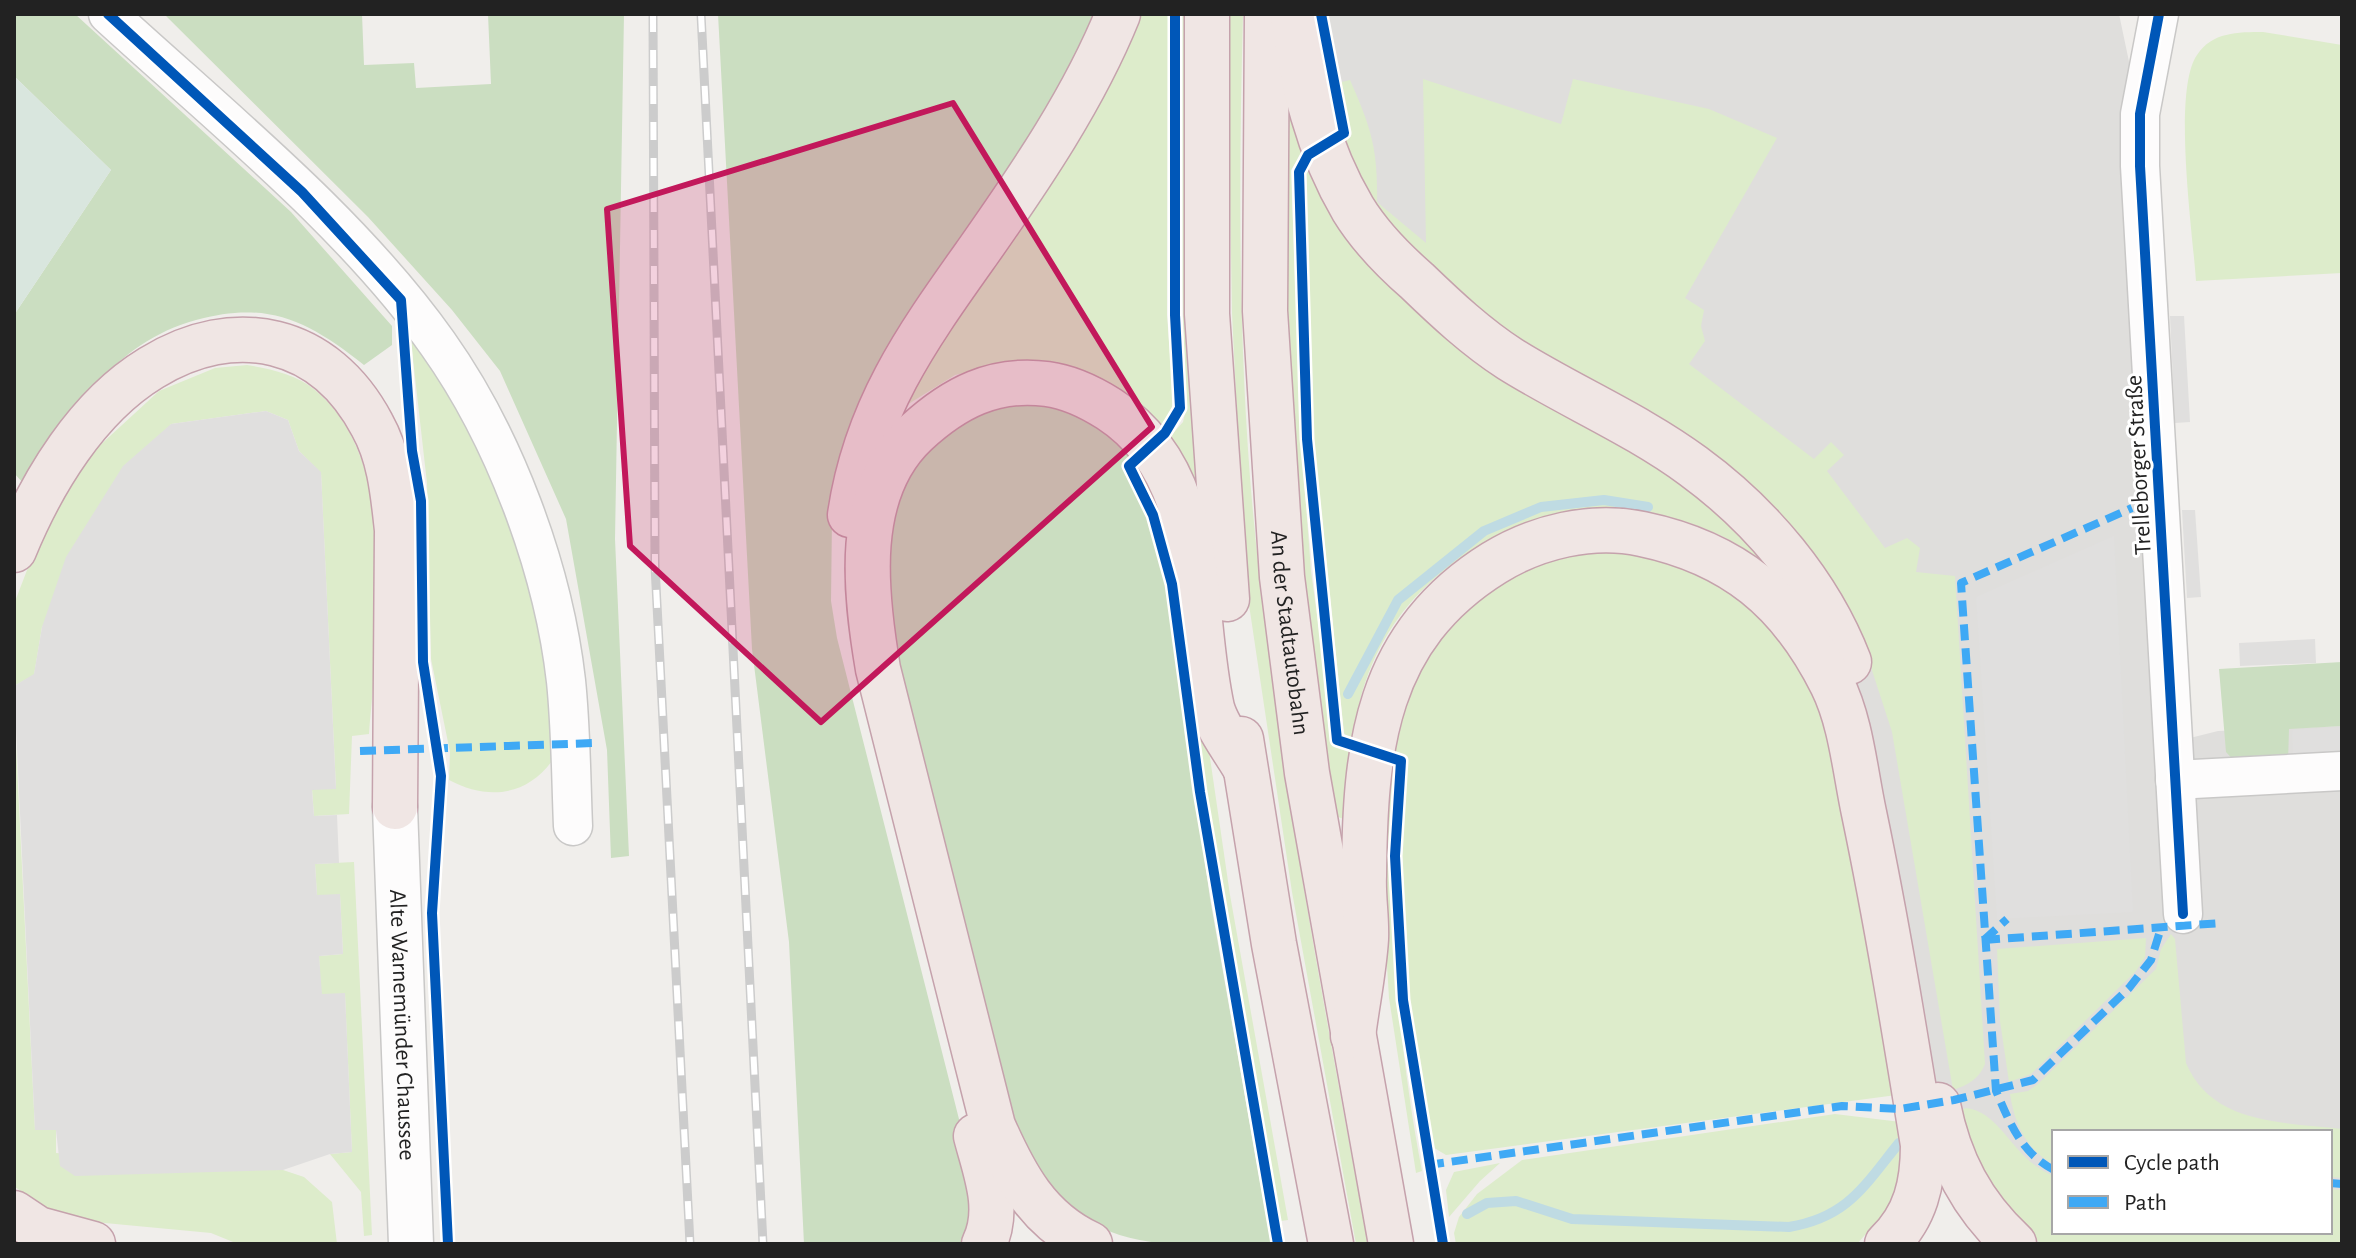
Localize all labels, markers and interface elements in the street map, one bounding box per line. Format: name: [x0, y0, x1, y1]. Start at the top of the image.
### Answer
street label: Trelleborger Straße: [2122, 374, 2156, 555]
street label: An der Stadtautobahn: [1266, 530, 1313, 737]
street label: Alte Warnemünder Chaussee: [385, 889, 419, 1161]
legend: [2052, 1130, 2332, 1234]
text: Cycle path: [2124, 1151, 2220, 1175]
text: Path: [2124, 1191, 2167, 1215]

